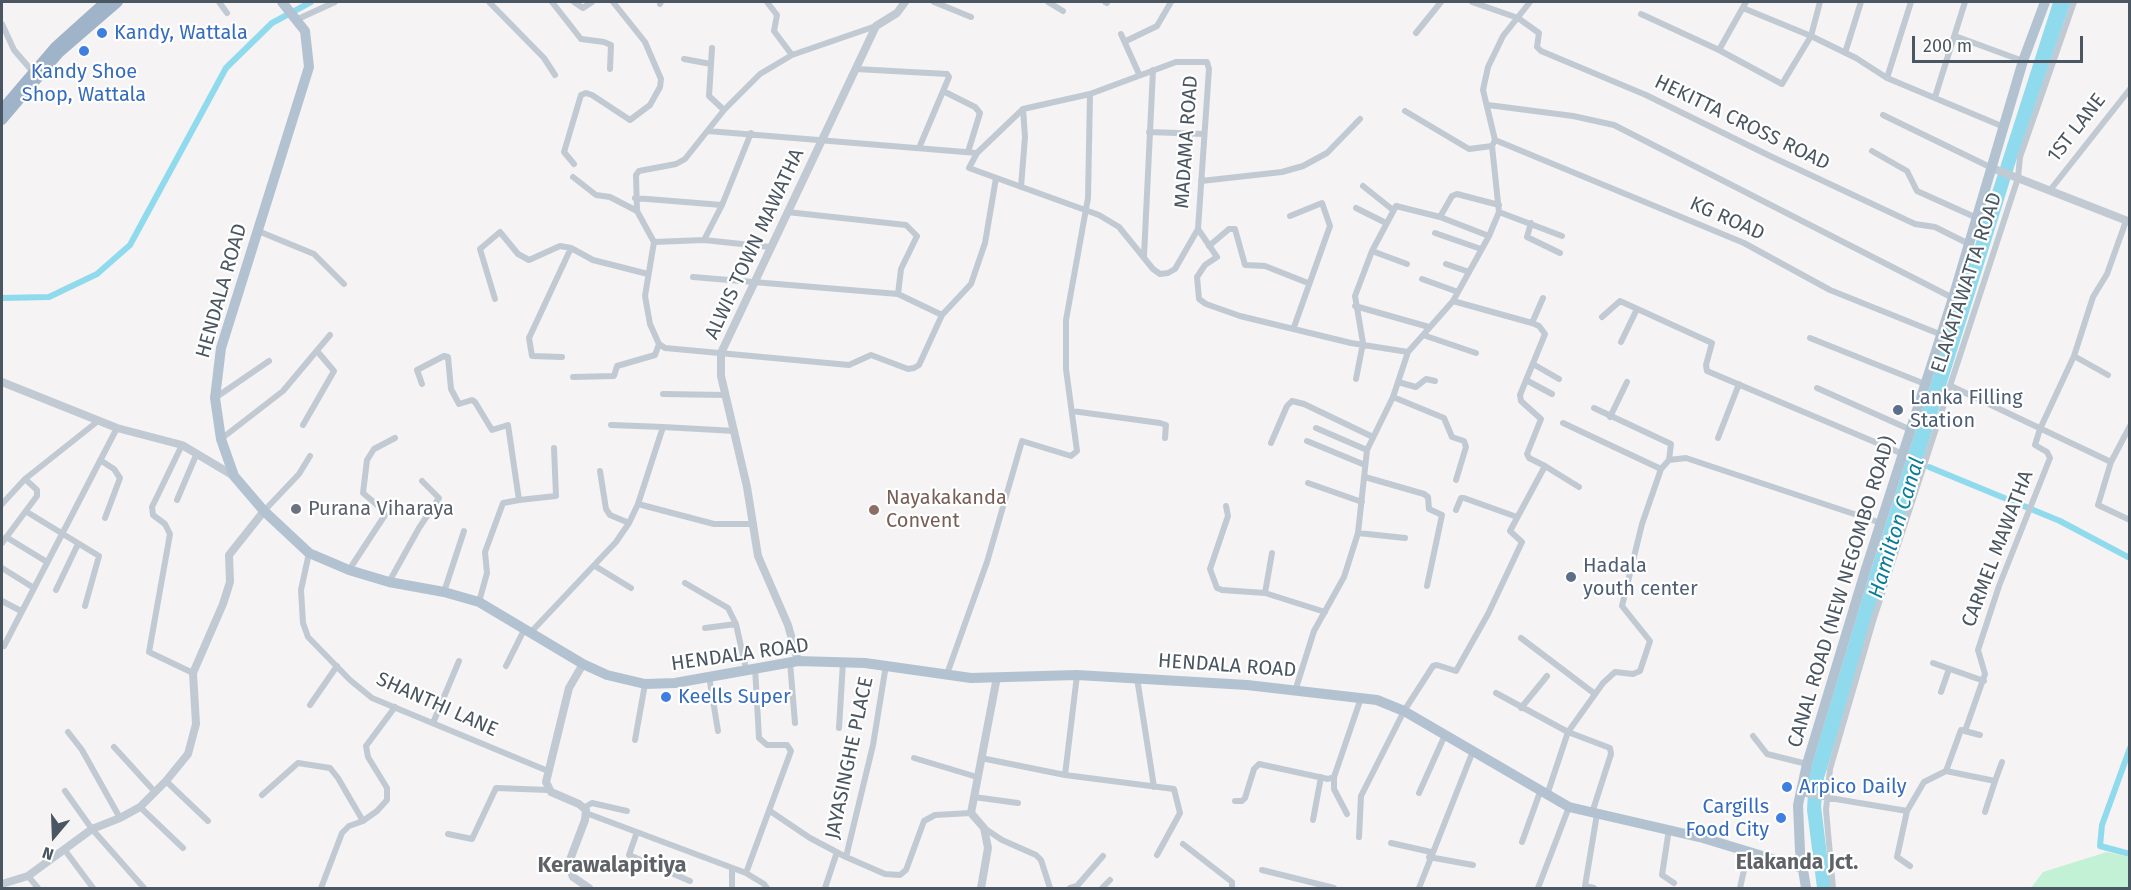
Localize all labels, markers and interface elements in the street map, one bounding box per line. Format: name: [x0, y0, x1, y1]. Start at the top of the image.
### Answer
place label: Kandy, Wattala: [114, 21, 248, 45]
scale bar: [1915, 24, 2086, 62]
marker: Kandy, Wattala: [95, 26, 109, 40]
text: 200 m: [1923, 35, 1972, 57]
marker: Kandy Shoe Shop, Wattala: [77, 44, 91, 58]
place label: Kandy Shoe Shop, Wattala: [22, 60, 146, 107]
street label: HEKITTA CROSS ROAD: [1650, 70, 1834, 176]
street label: MADAMA ROAD: [1170, 75, 1204, 209]
street label: 1ST LANE: [2043, 89, 2111, 167]
street label: ALWIS TOWN MAWATHA: [700, 145, 810, 343]
street label: ELAKATAWATTA ROAD: [1926, 190, 2008, 376]
street label: KG ROAD: [1686, 192, 1768, 246]
street label: HENDALA ROAD: [191, 221, 253, 361]
place label: Lanka Filling Station: [1910, 386, 2023, 433]
marker: Lanka Filling Station: [1891, 403, 1905, 417]
street label: CANAL ROAD (NEW NEGOMBO ROAD): [1783, 433, 1901, 751]
water label: Hamilton Canal: [1864, 455, 1930, 601]
street label: CARMEL MAWATHA: [1957, 467, 2039, 631]
place label: Nayakakanda Convent: [886, 486, 1007, 533]
place label: Purana Viharaya: [308, 497, 454, 521]
marker: Purana Viharaya: [289, 502, 303, 516]
marker: Nayakakanda Convent: [867, 503, 881, 517]
place label: Hadala youth center: [1583, 554, 1698, 601]
marker: Hadala youth center: [1564, 570, 1578, 584]
street label: HENDALA ROAD: [670, 633, 810, 677]
street label: HENDALA ROAD: [1157, 649, 1297, 683]
street label: SHANTHI LANE: [372, 667, 502, 743]
street label: JAYASINGHE PLACE: [821, 675, 879, 841]
place label: Keells Super: [678, 685, 791, 709]
marker: Keells Super: [659, 690, 673, 704]
place label: Arpico Daily: [1799, 775, 1907, 799]
marker: Arpico Daily: [1780, 780, 1794, 794]
place label: Cargills Food City: [1685, 795, 1769, 842]
north arrow: [24, 806, 84, 866]
marker: Cargills Food City: [1774, 811, 1788, 825]
text: N: [40, 843, 56, 864]
district label: Elakanda Jct.: [1736, 850, 1858, 876]
district label: Kerawalapitiya: [537, 853, 687, 879]

